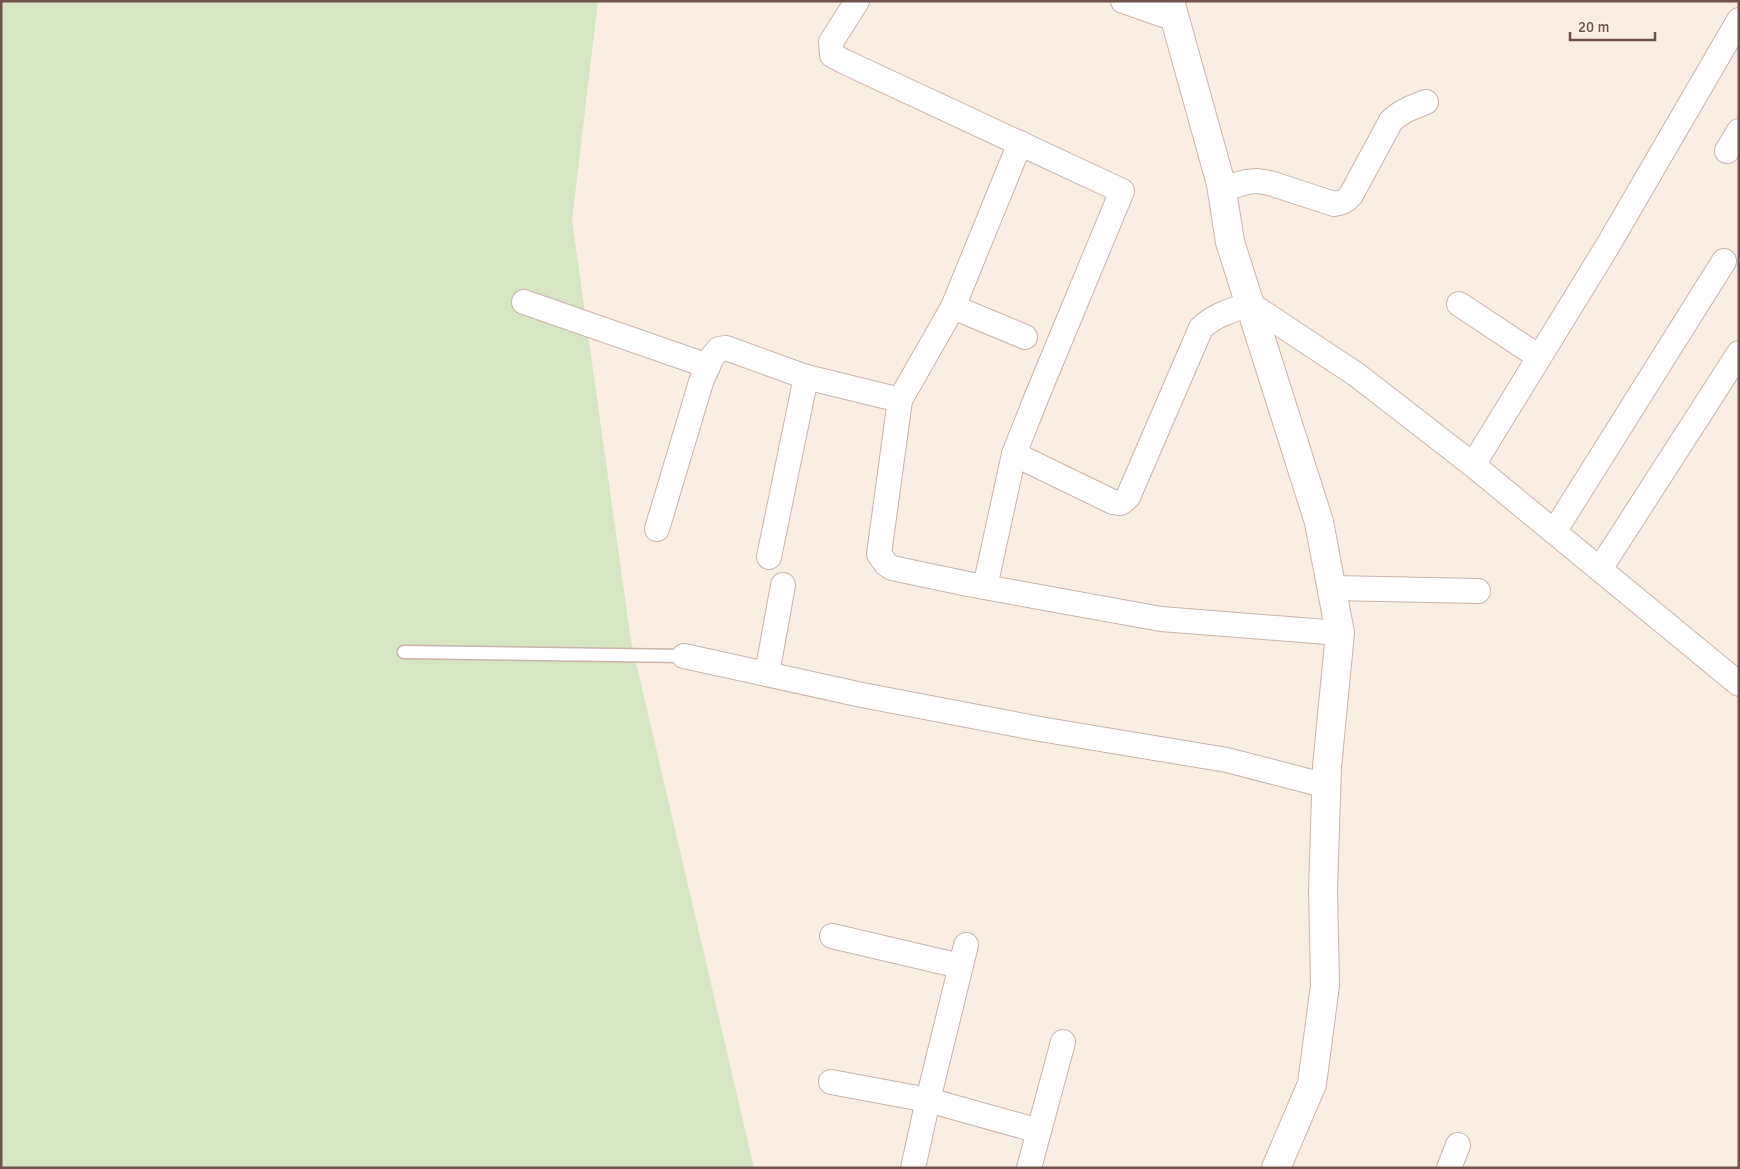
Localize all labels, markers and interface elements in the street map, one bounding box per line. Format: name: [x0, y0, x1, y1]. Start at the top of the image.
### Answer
scale bar: [1570, 10, 1655, 42]
text: 20 m: [1578, 18, 1609, 36]

